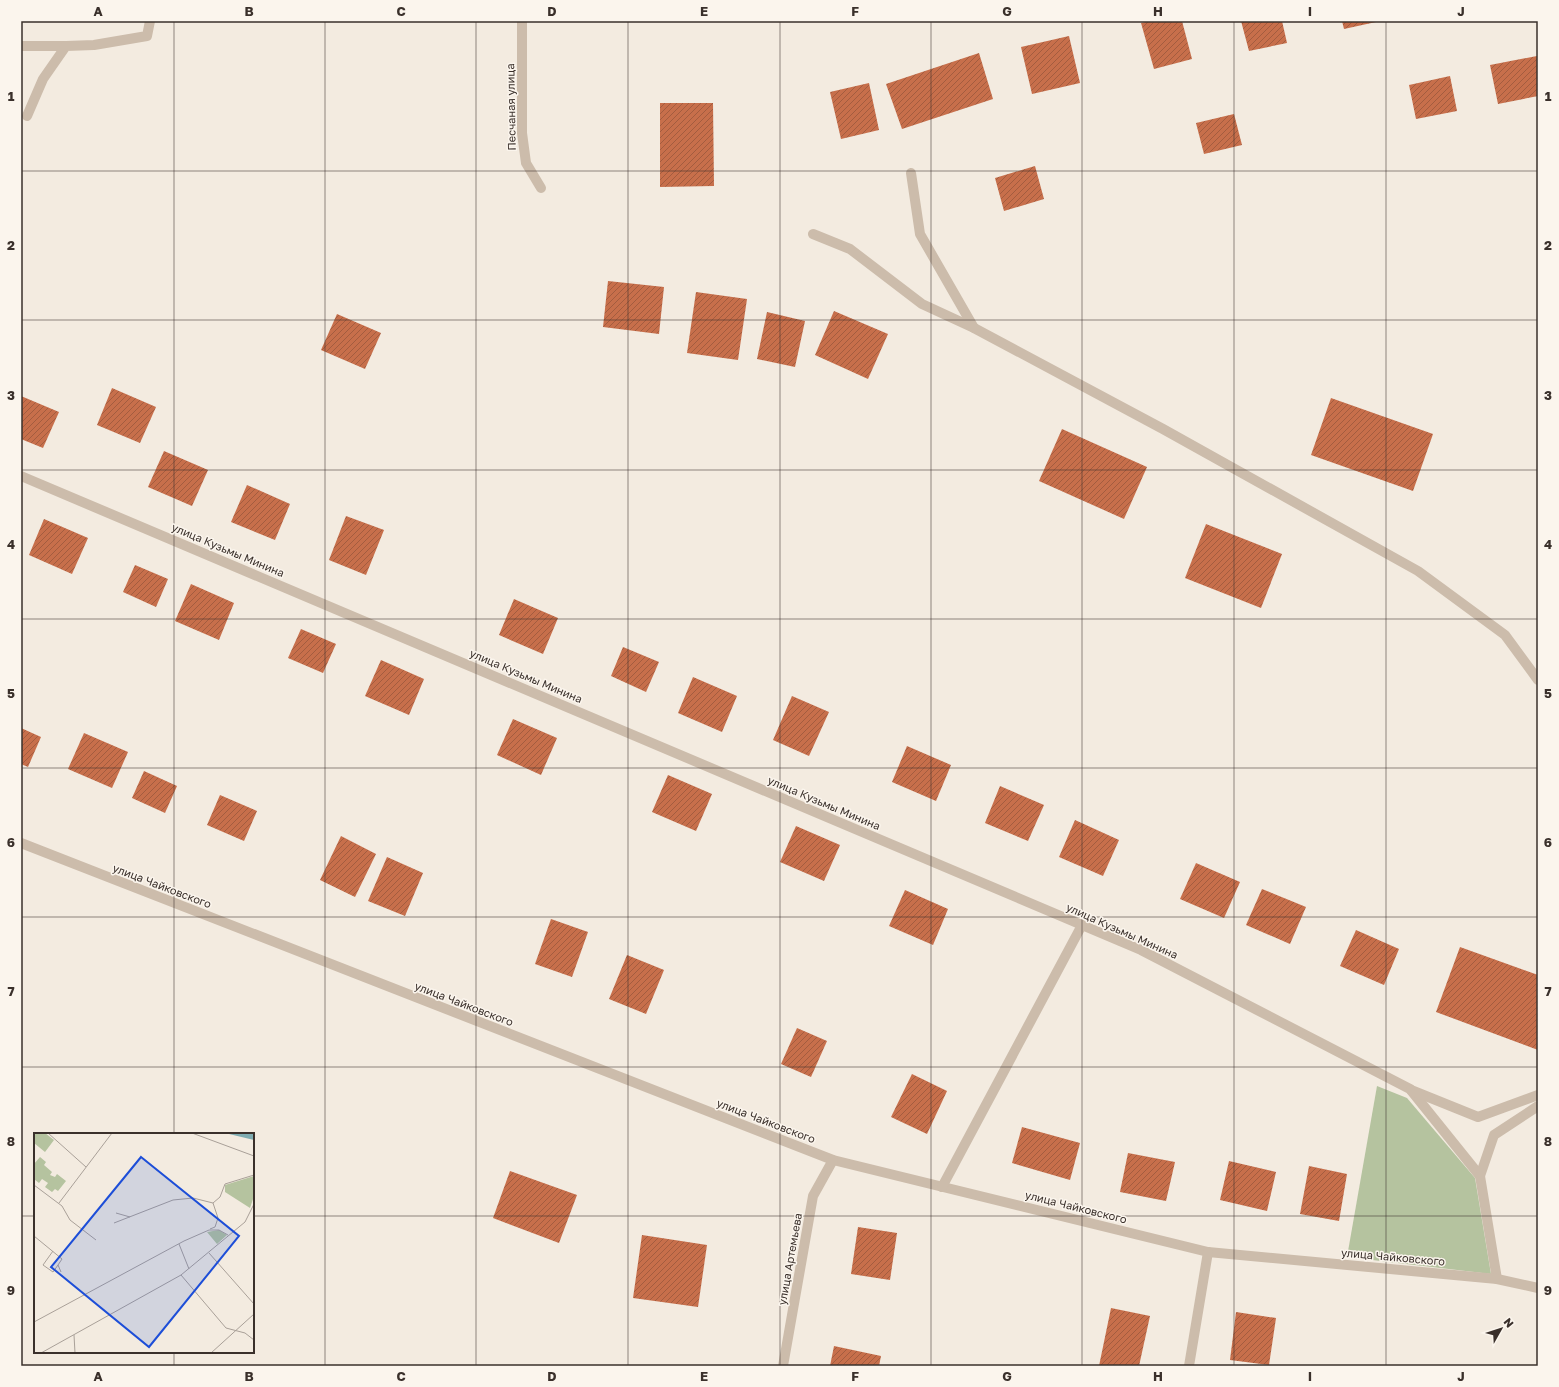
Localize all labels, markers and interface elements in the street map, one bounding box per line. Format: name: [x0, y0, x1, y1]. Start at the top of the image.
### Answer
text: A: [93, 3, 103, 19]
text: B: [244, 3, 254, 19]
text: C: [396, 3, 406, 19]
text: D: [547, 3, 557, 19]
text: E: [700, 3, 708, 19]
text: F: [851, 3, 859, 19]
text: G: [1002, 3, 1012, 19]
text: H: [1153, 3, 1163, 19]
text: I: [1308, 3, 1312, 19]
text: J: [1457, 3, 1465, 19]
street label: Песчаная улица: [503, 63, 518, 151]
text: 1: [8, 88, 15, 104]
text: 1: [1545, 88, 1552, 104]
text: 2: [7, 237, 15, 253]
text: 2: [1544, 237, 1552, 253]
text: 3: [7, 387, 15, 403]
text: 3: [1544, 387, 1552, 403]
street label: улица Кузьмы Минина: [170, 520, 286, 579]
text: 4: [7, 536, 15, 552]
text: 4: [1544, 536, 1552, 552]
street label: улица Кузьмы Минина: [468, 646, 584, 705]
text: 5: [7, 685, 15, 701]
text: 5: [1544, 685, 1552, 701]
street label: улица Кузьмы Минина: [766, 773, 882, 832]
text: 6: [7, 834, 15, 850]
text: 6: [1544, 834, 1552, 850]
street label: улица Чайковского: [111, 861, 214, 910]
street label: улица Кузьмы Минина: [1064, 900, 1180, 961]
street label: улица Чайковского: [413, 979, 516, 1028]
text: 7: [7, 983, 15, 999]
text: 7: [1544, 983, 1552, 999]
street label: улица Чайковского: [715, 1096, 818, 1145]
text: 8: [7, 1133, 15, 1149]
inset map: [34, 1133, 254, 1353]
text: 8: [1544, 1133, 1552, 1149]
street label: улица Чайковского: [1024, 1188, 1129, 1226]
street label: улица Артемьева: [775, 1212, 804, 1306]
street label: улица Чайковского: [1340, 1245, 1446, 1268]
text: 9: [7, 1282, 15, 1298]
text: 9: [1544, 1282, 1552, 1298]
north arrow: [1481, 1309, 1521, 1349]
text: N: [1501, 1315, 1517, 1330]
text: A: [93, 1368, 103, 1384]
text: B: [244, 1368, 254, 1384]
text: C: [396, 1368, 406, 1384]
text: D: [547, 1368, 557, 1384]
text: E: [700, 1368, 708, 1384]
text: F: [851, 1368, 859, 1384]
text: G: [1002, 1368, 1012, 1384]
text: H: [1153, 1368, 1163, 1384]
text: I: [1308, 1368, 1312, 1384]
text: J: [1457, 1368, 1465, 1384]

